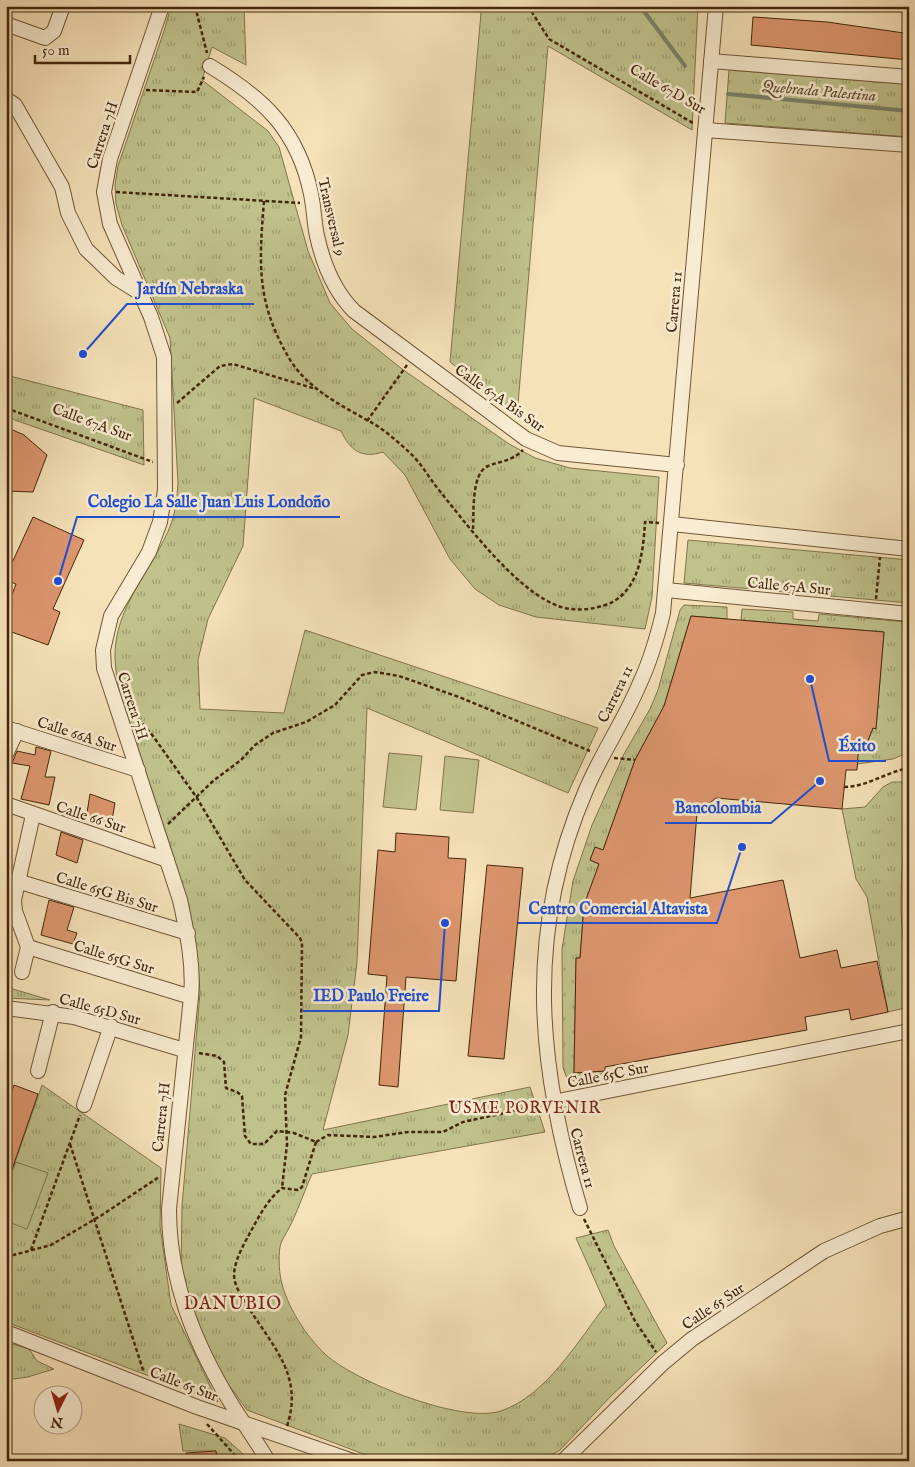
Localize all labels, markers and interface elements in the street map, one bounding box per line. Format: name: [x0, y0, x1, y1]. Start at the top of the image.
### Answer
scale bar: [35, 32, 130, 64]
text: 50 m: [42, 41, 70, 60]
street label: Calle 67D Sur: [626, 60, 710, 119]
water label: Quebrada Palestina: [761, 77, 877, 107]
street label: Carrera 7H: [83, 99, 122, 172]
street label: Transversal 9: [313, 176, 350, 258]
street label: Carrera 11: [662, 271, 687, 334]
callout: Jardín Nebraska: [127, 273, 254, 304]
text: Jardín Nebraska: [135, 280, 245, 300]
street label: Calle 67A Bis Sur: [451, 360, 549, 437]
street label: Calle 67A Sur: [49, 399, 135, 446]
callout: Colegio La Salle Juan Luis Londoño: [77, 486, 340, 517]
text: Colegio La Salle Juan Luis Londoño: [88, 493, 331, 513]
street label: Calle 67A Sur: [747, 573, 832, 600]
street label: Carrera 11: [593, 662, 637, 726]
street label: Carrera 7H: [113, 670, 152, 743]
street label: Calle 66A Sur: [35, 713, 119, 756]
callout: Éxito: [829, 730, 886, 761]
text: Éxito: [838, 735, 876, 757]
callout: Bancolombia: [665, 792, 771, 823]
street label: Calle 66 Sur: [53, 797, 129, 838]
text: Bancolombia: [675, 799, 762, 819]
street label: Calle 65G Bis Sur: [53, 868, 161, 917]
callout: Centro Comercial Altavista: [518, 892, 717, 923]
text: Centro Comercial Altavista: [528, 900, 709, 920]
street label: Calle 65G Sur: [71, 936, 157, 979]
callout: IED Paulo Freire: [303, 980, 439, 1011]
text: IED Paulo Freire: [313, 987, 430, 1007]
street label: Calle 65D Sur: [57, 989, 143, 1030]
street label: Calle 65C Sur: [566, 1058, 651, 1093]
street label: Carrera 7H: [148, 1081, 175, 1153]
district label: USME PORVENIR: [449, 1099, 601, 1119]
street label: Carrera 11: [565, 1126, 600, 1190]
street label: Calle 65 Sur: [678, 1278, 749, 1334]
district label: DANUBIO: [184, 1293, 282, 1316]
street label: Calle 65 Sur: [147, 1363, 221, 1406]
north arrow: [32, 1384, 82, 1434]
text: N: [50, 1412, 65, 1432]

